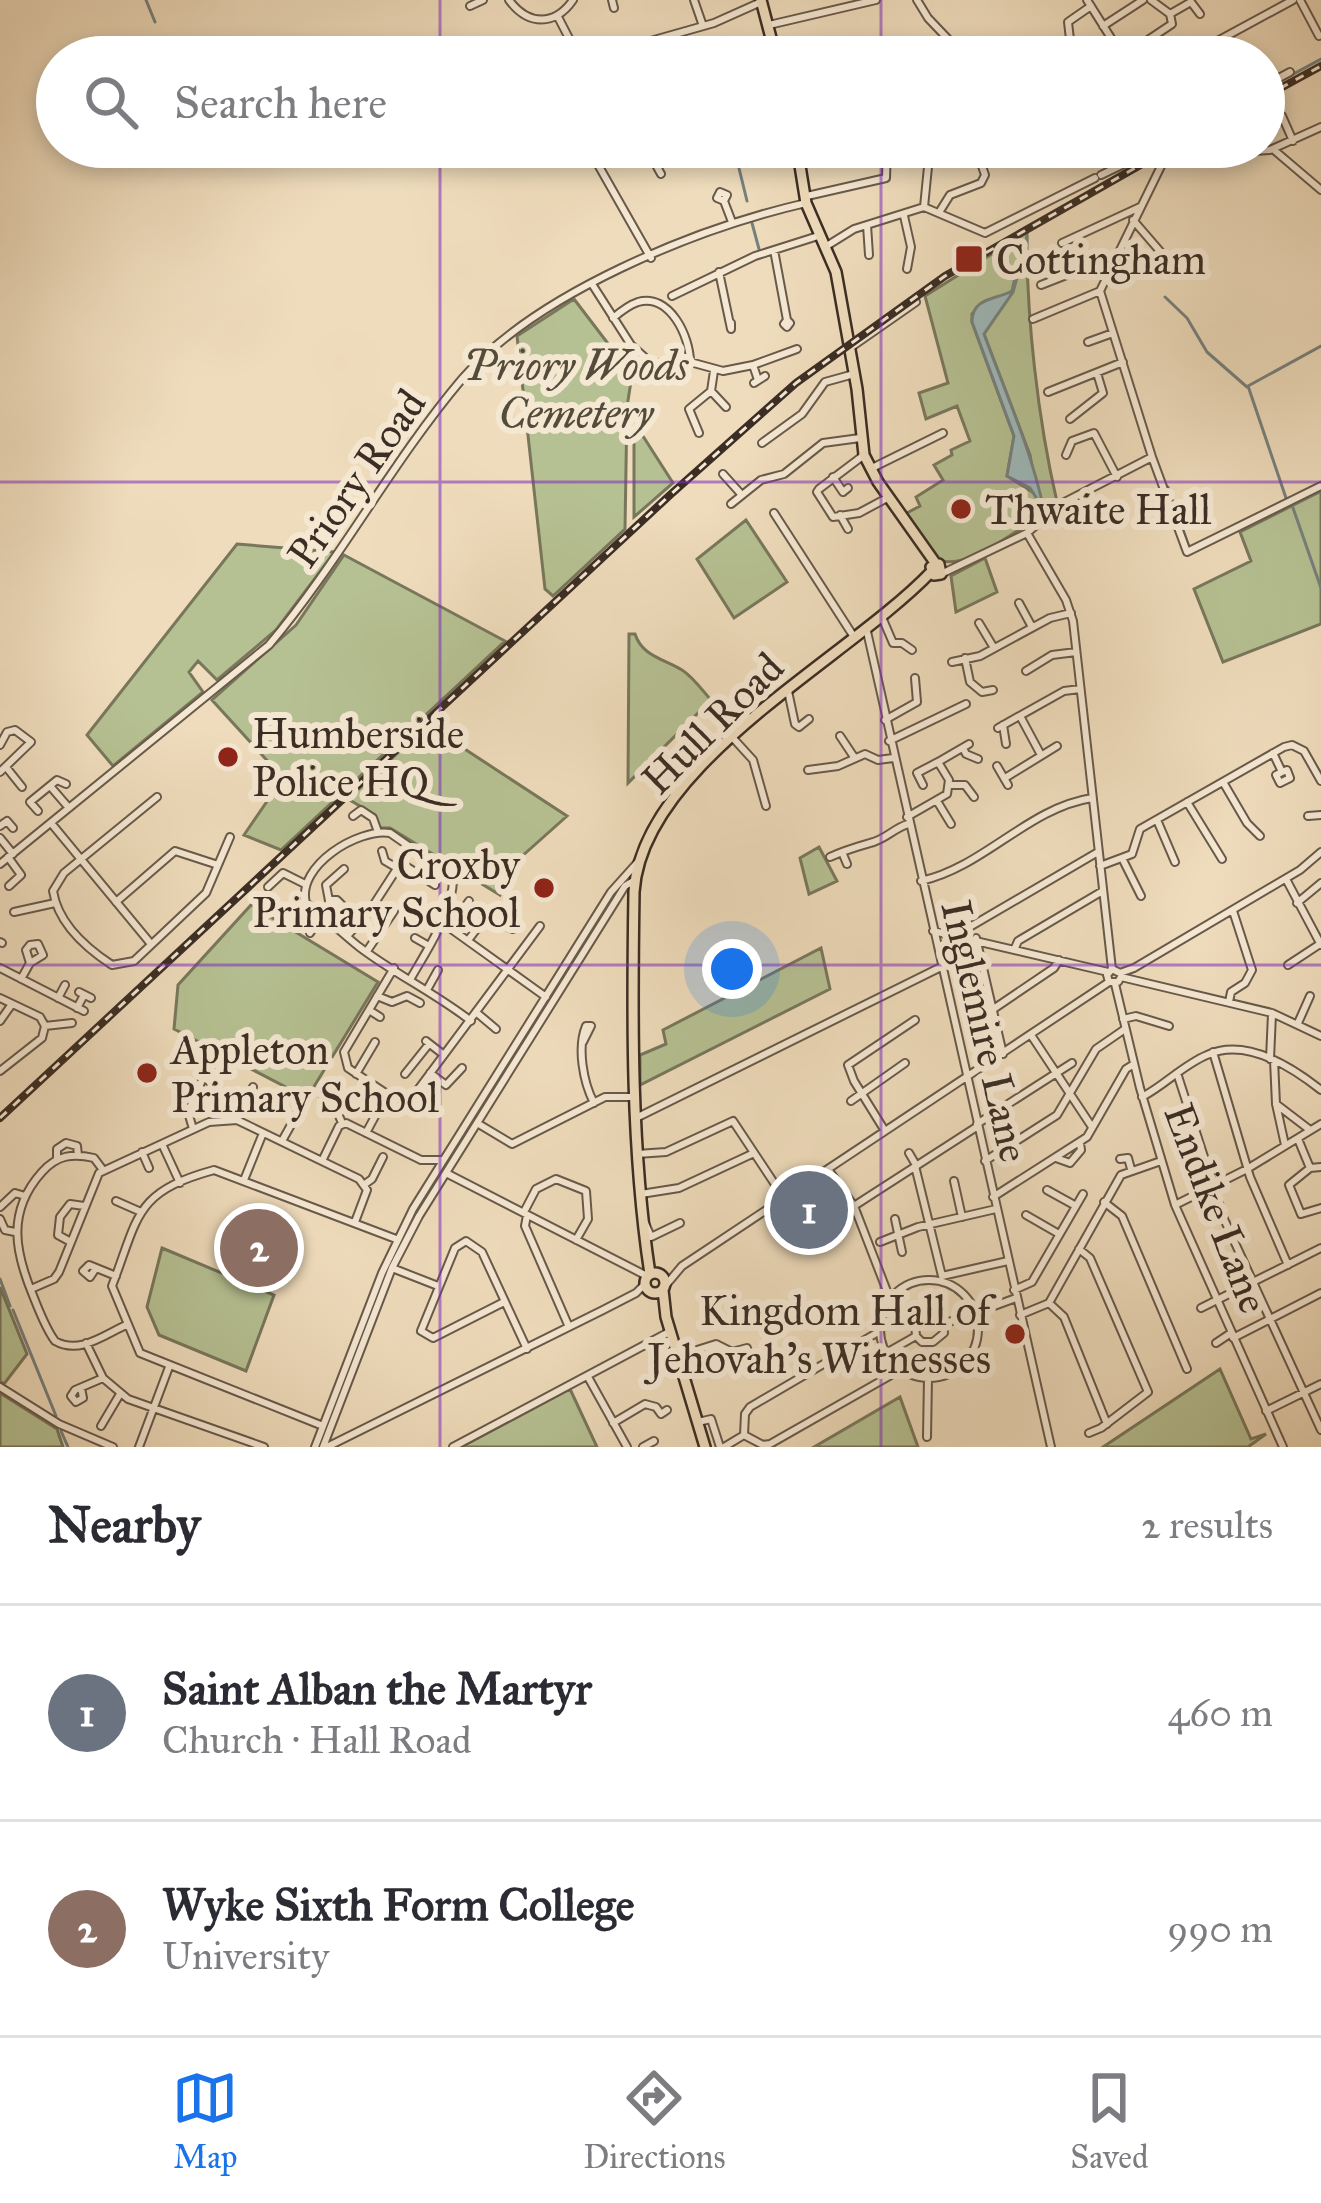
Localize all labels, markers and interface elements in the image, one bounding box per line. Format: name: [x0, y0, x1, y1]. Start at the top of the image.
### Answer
search box: [36, 36, 1285, 168]
icon: search: [78, 69, 144, 135]
text: Search here: [174, 75, 387, 130]
place label: Cottingham: [996, 234, 1206, 286]
marker: Cottingham: [953, 243, 985, 275]
park label: Priory Woods Cemetery: [464, 340, 689, 440]
street label: Priory Road: [276, 379, 437, 578]
place label: Thwaite Hall: [985, 484, 1212, 536]
marker: Thwaite Hall: [948, 496, 974, 522]
street label: Hull Road: [631, 642, 795, 806]
place label: Humberside Police HQ: [252, 708, 464, 808]
marker: Humberside Police HQ: [215, 744, 241, 770]
place label: Croxby Primary School: [252, 839, 521, 939]
marker: Croxby Primary School: [531, 875, 557, 901]
street label: Inglemire Lane: [930, 895, 1040, 1167]
your location: [702, 939, 762, 999]
place label: Appleton Primary School: [169, 1024, 439, 1124]
marker: Appleton Primary School: [134, 1060, 160, 1086]
street label: Endike Lane: [1152, 1096, 1280, 1320]
pin: 1: [770, 1165, 848, 1255]
pin: 2: [220, 1203, 298, 1293]
place label: Kingdom Hall of Jehovah's Witnesses: [644, 1285, 997, 1385]
marker: Kingdom Hall of Jehovah's Witnesses: [1002, 1321, 1028, 1347]
text: Nearby: [48, 1494, 200, 1556]
text: 2 results: [1141, 1501, 1273, 1549]
text: Saint Alban the Martyr: [162, 1661, 592, 1716]
text: 1: [79, 1689, 95, 1737]
text: 460 m: [1167, 1689, 1273, 1737]
text: Church · Hall Road: [162, 1716, 472, 1764]
text: Wyke Sixth Form College: [162, 1877, 635, 1932]
text: 2: [77, 1905, 97, 1953]
text: 990 m: [1167, 1905, 1273, 1953]
text: University: [162, 1932, 329, 1980]
tab: Map: [172, 2065, 238, 2177]
tab: Directions: [583, 2065, 725, 2177]
tab: Saved: [1070, 2065, 1149, 2177]

